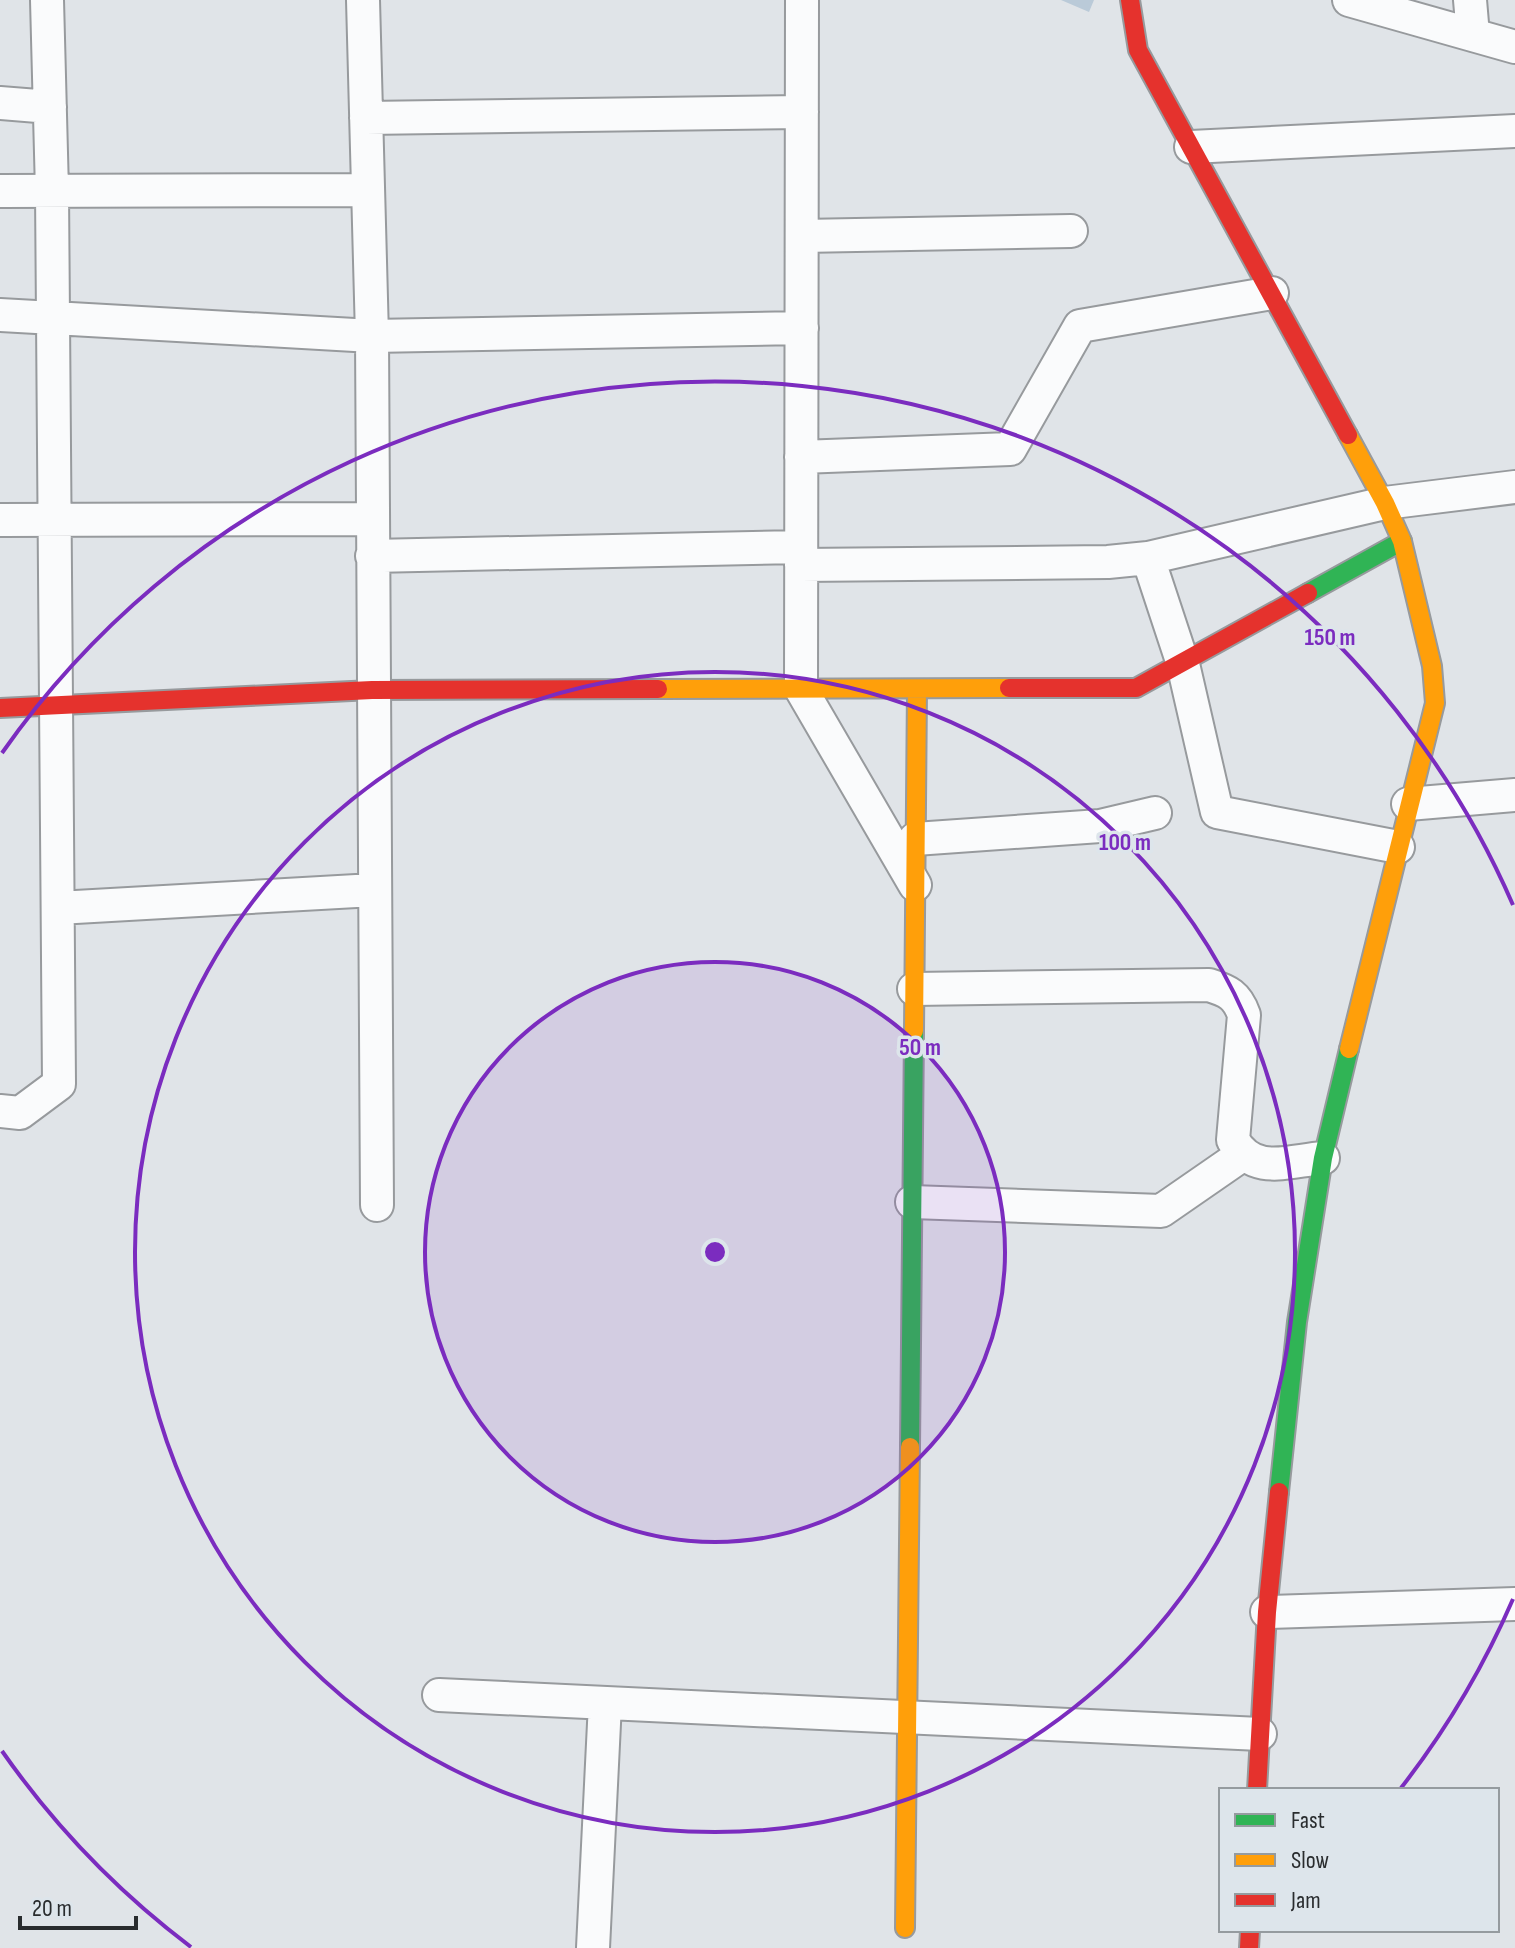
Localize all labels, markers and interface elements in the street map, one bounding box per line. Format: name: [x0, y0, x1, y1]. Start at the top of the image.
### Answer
text: 150 m: [1304, 623, 1356, 652]
text: 100 m: [1099, 828, 1151, 857]
text: 50 m: [899, 1033, 941, 1062]
centre of rings: [701, 1238, 729, 1266]
legend: [1219, 1788, 1499, 1932]
text: Fast: [1291, 1806, 1325, 1835]
text: Slow: [1291, 1846, 1329, 1875]
scale bar: [20, 1880, 136, 1930]
text: Jam: [1290, 1886, 1321, 1915]
text: 20 m: [32, 1894, 72, 1923]

